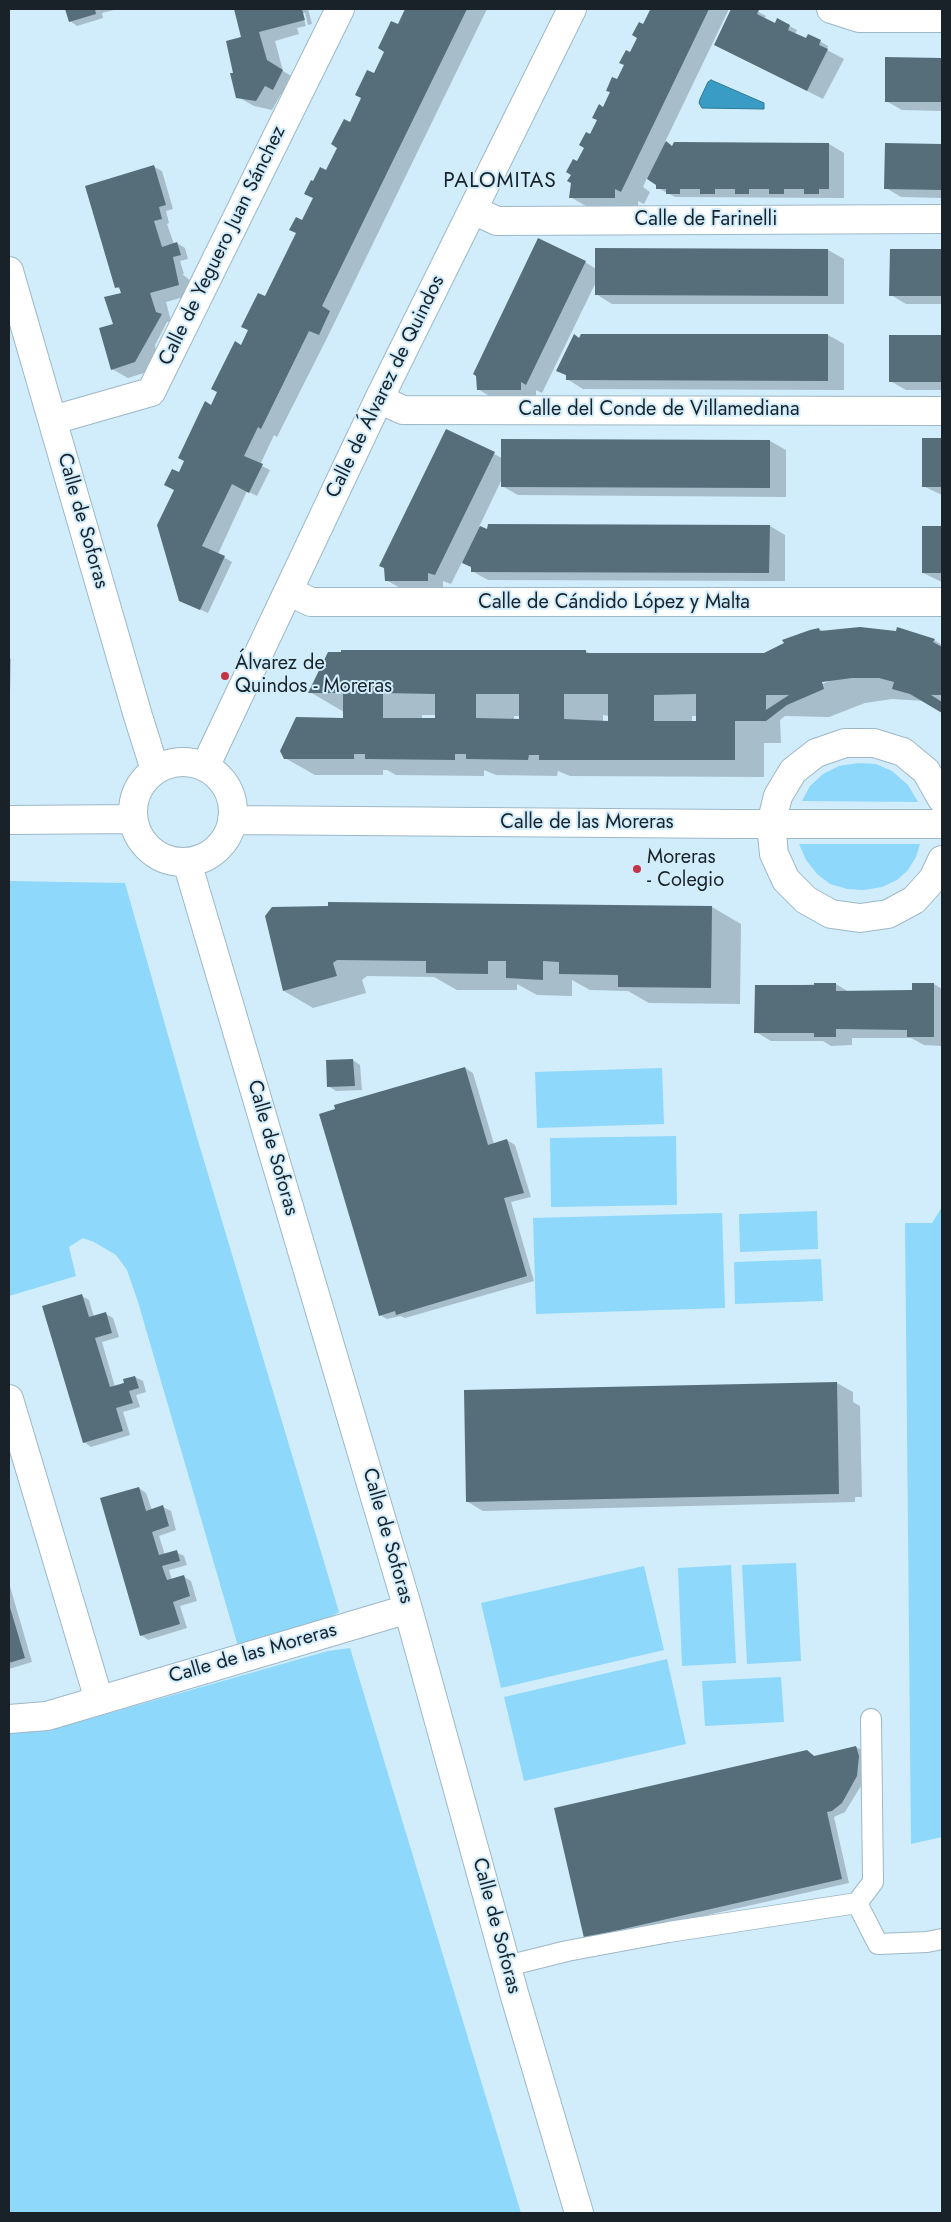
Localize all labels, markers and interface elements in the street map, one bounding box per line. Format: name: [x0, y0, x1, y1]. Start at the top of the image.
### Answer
street label: Calle de Yeguero Juan Sánchez: [154, 122, 292, 370]
district label: PALOMITAS: [442, 169, 558, 195]
street label: Calle de Farinelli: [635, 208, 777, 232]
street label: Calle de Álvarez de Quindos: [322, 272, 450, 502]
street label: Calle del Conde de Villamediana: [518, 398, 800, 422]
street label: Calle de Soforas: [51, 451, 113, 591]
street label: Calle de Cándido López y Malta: [478, 591, 750, 615]
place label: Álvarez de Quindos - Moreras: [235, 652, 392, 699]
marker: Álvarez de Quindos - Moreras: [219, 670, 231, 682]
street label: Calle de las Moreras: [500, 811, 674, 835]
place label: Moreras - Colegio: [647, 846, 724, 893]
marker: Moreras - Colegio: [631, 863, 643, 875]
street label: Calle de Soforas: [241, 1078, 303, 1218]
street label: Calle de Soforas: [356, 1466, 418, 1606]
street label: Calle de las Moreras: [166, 1619, 340, 1689]
street label: Calle de Soforas: [466, 1855, 526, 1997]

